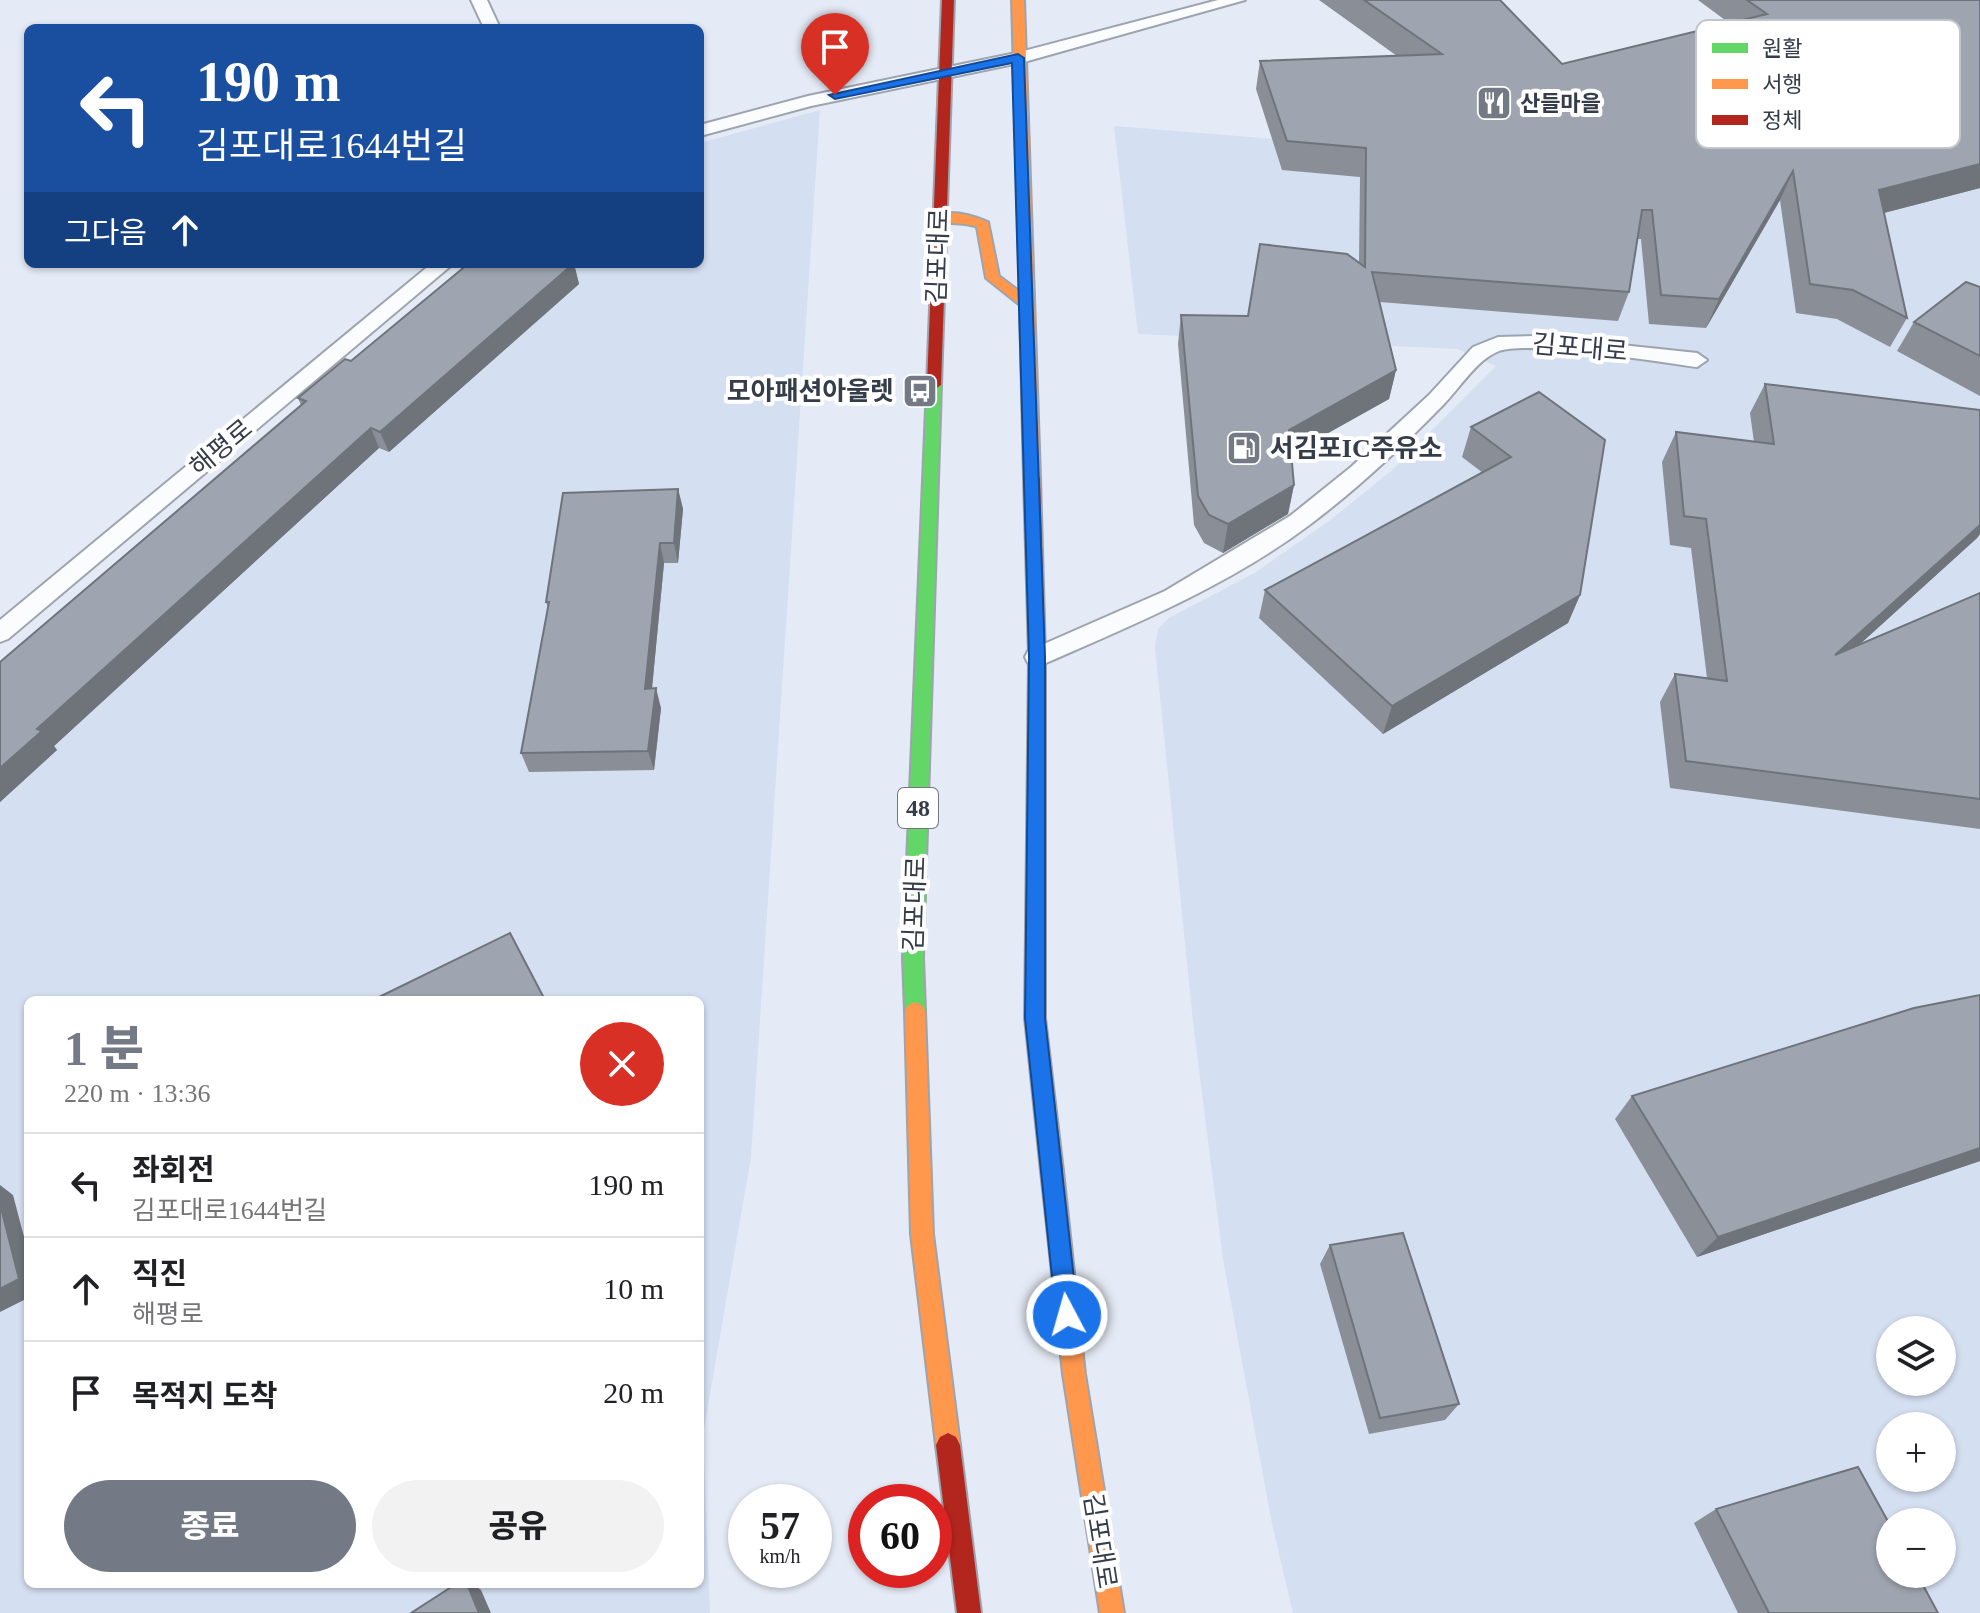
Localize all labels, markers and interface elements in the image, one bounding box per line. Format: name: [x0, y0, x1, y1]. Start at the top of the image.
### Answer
pin: [801, 13, 869, 95]
legend: [1696, 20, 1960, 148]
icon: arrive: [813, 25, 857, 69]
text: 원활: [1762, 36, 1802, 61]
text: 190 m: [196, 51, 341, 113]
icon: left: [64, 56, 168, 160]
text: 서행: [1762, 72, 1802, 97]
restaurant icon: 산들마을: [1475, 84, 1513, 122]
place label: 산들마을: [1520, 91, 1601, 116]
text: 정체: [1762, 108, 1802, 133]
text: 김포대로1644번길: [196, 126, 467, 166]
icon: ahead: [163, 208, 207, 252]
street label: 김포대로: [922, 208, 954, 304]
text: 그다음: [64, 216, 147, 249]
street label: 김포대로: [1531, 329, 1629, 367]
bus stop icon: 모아패션아울렛: [901, 372, 939, 410]
place label: 모아패션아울렛: [727, 377, 894, 406]
street label: 해평로: [184, 414, 258, 482]
fuel station icon: 서김포IC주유소: [1225, 429, 1263, 467]
place label: 서김포IC주유소: [1270, 434, 1442, 463]
road number: 48: [898, 788, 938, 828]
street label: 김포대로: [899, 856, 931, 952]
text: 1 분: [64, 1022, 144, 1075]
button: close: [580, 1022, 664, 1106]
text: 220 m · 13:36: [64, 1079, 211, 1108]
text: 좌회전: [132, 1153, 215, 1186]
icon: left: [64, 1163, 108, 1207]
text: 190 m: [588, 1168, 664, 1201]
text: 김포대로1644번길: [132, 1196, 328, 1225]
text: 직진: [132, 1257, 187, 1290]
icon: ahead: [64, 1267, 108, 1311]
text: 10 m: [603, 1272, 664, 1305]
position arrow: [1025, 1273, 1109, 1357]
text: 해평로: [132, 1300, 204, 1329]
map controls: [1876, 1316, 1956, 1588]
button: layers: [1876, 1316, 1956, 1396]
icon: arrive: [64, 1371, 108, 1415]
text: 20 m: [603, 1376, 664, 1409]
text: 목적지 도착: [132, 1379, 278, 1412]
button: +: [1876, 1412, 1956, 1492]
button: 종료: [64, 1480, 356, 1572]
button: 공유: [372, 1480, 664, 1572]
speed limit sign: 60: [848, 1484, 952, 1588]
street label: 김포대로: [1078, 1491, 1122, 1591]
text: 57: [760, 1503, 800, 1548]
button: −: [1876, 1508, 1956, 1588]
text: km/h: [759, 1545, 801, 1567]

